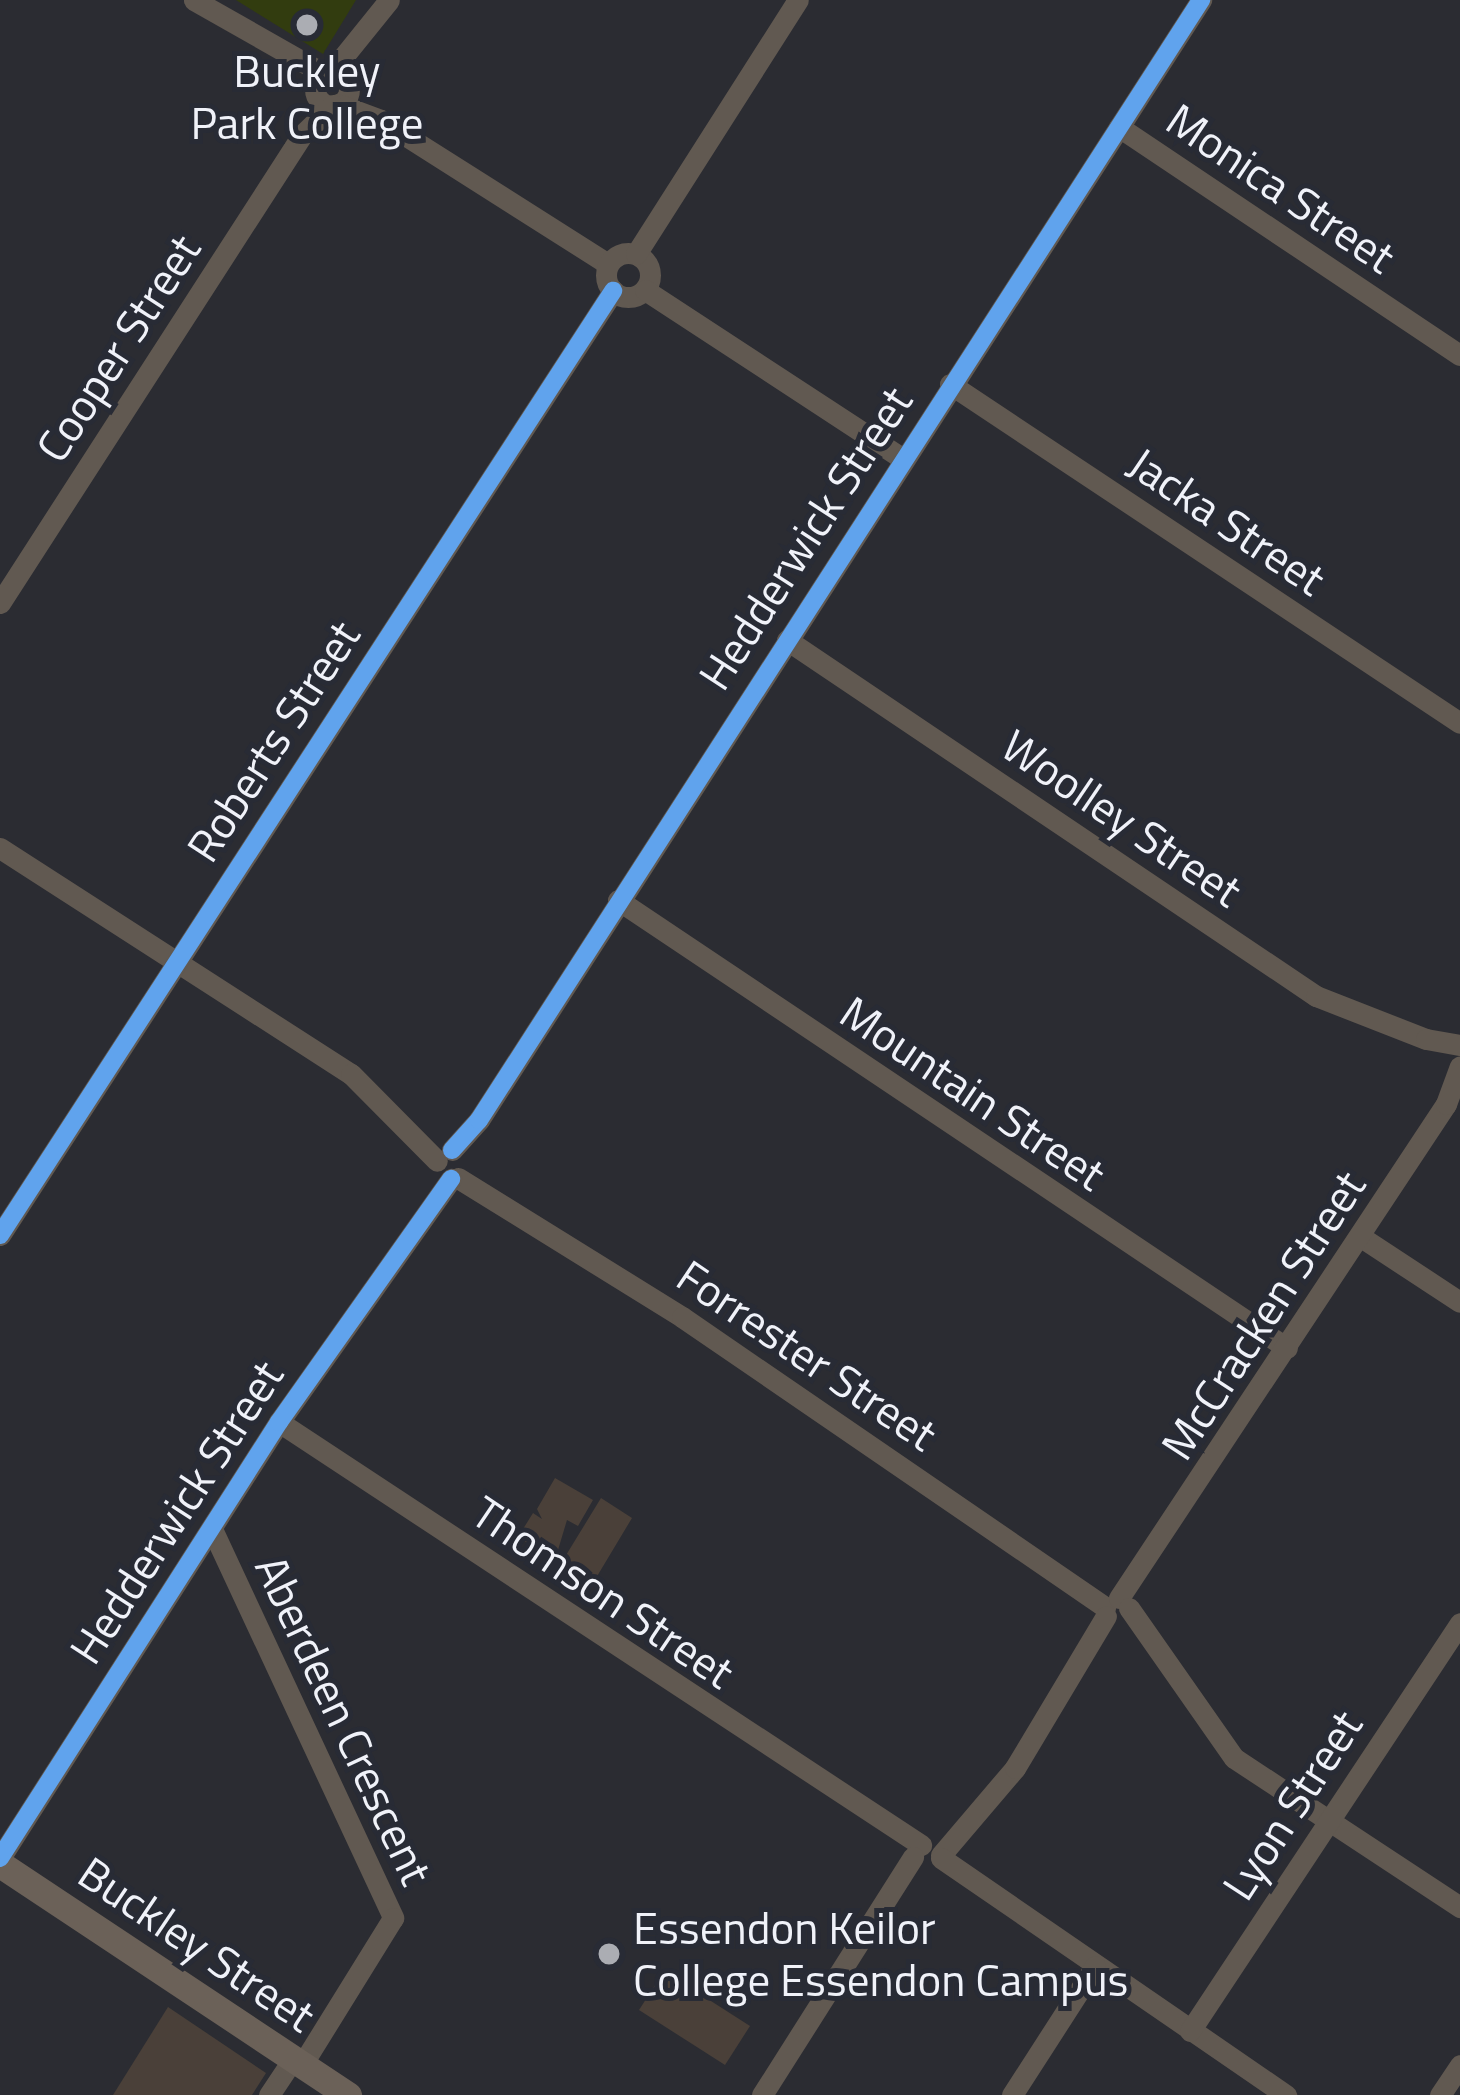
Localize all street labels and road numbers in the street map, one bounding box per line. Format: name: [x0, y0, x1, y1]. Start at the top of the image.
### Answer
street label: Monica Street: [1157, 92, 1405, 284]
street label: Cooper Street: [25, 224, 211, 472]
street label: Hedderwick Street: [687, 377, 923, 699]
street label: Jacka Street: [1119, 436, 1335, 606]
street label: Roberts Street: [175, 611, 371, 871]
street label: Woolley Street: [992, 718, 1252, 918]
street label: Mountain Street: [830, 985, 1116, 1201]
street label: McCracken Street: [1150, 1161, 1376, 1469]
street label: Forrester Street: [667, 1248, 947, 1462]
street label: Hedderwick Street: [58, 1351, 294, 1673]
street label: Thomson Street: [462, 1485, 744, 1699]
street label: Aberdeen Crescent: [244, 1547, 444, 1893]
street label: Lyon Street: [1211, 1700, 1373, 1910]
street label: Buckley Street: [69, 1845, 325, 2043]

